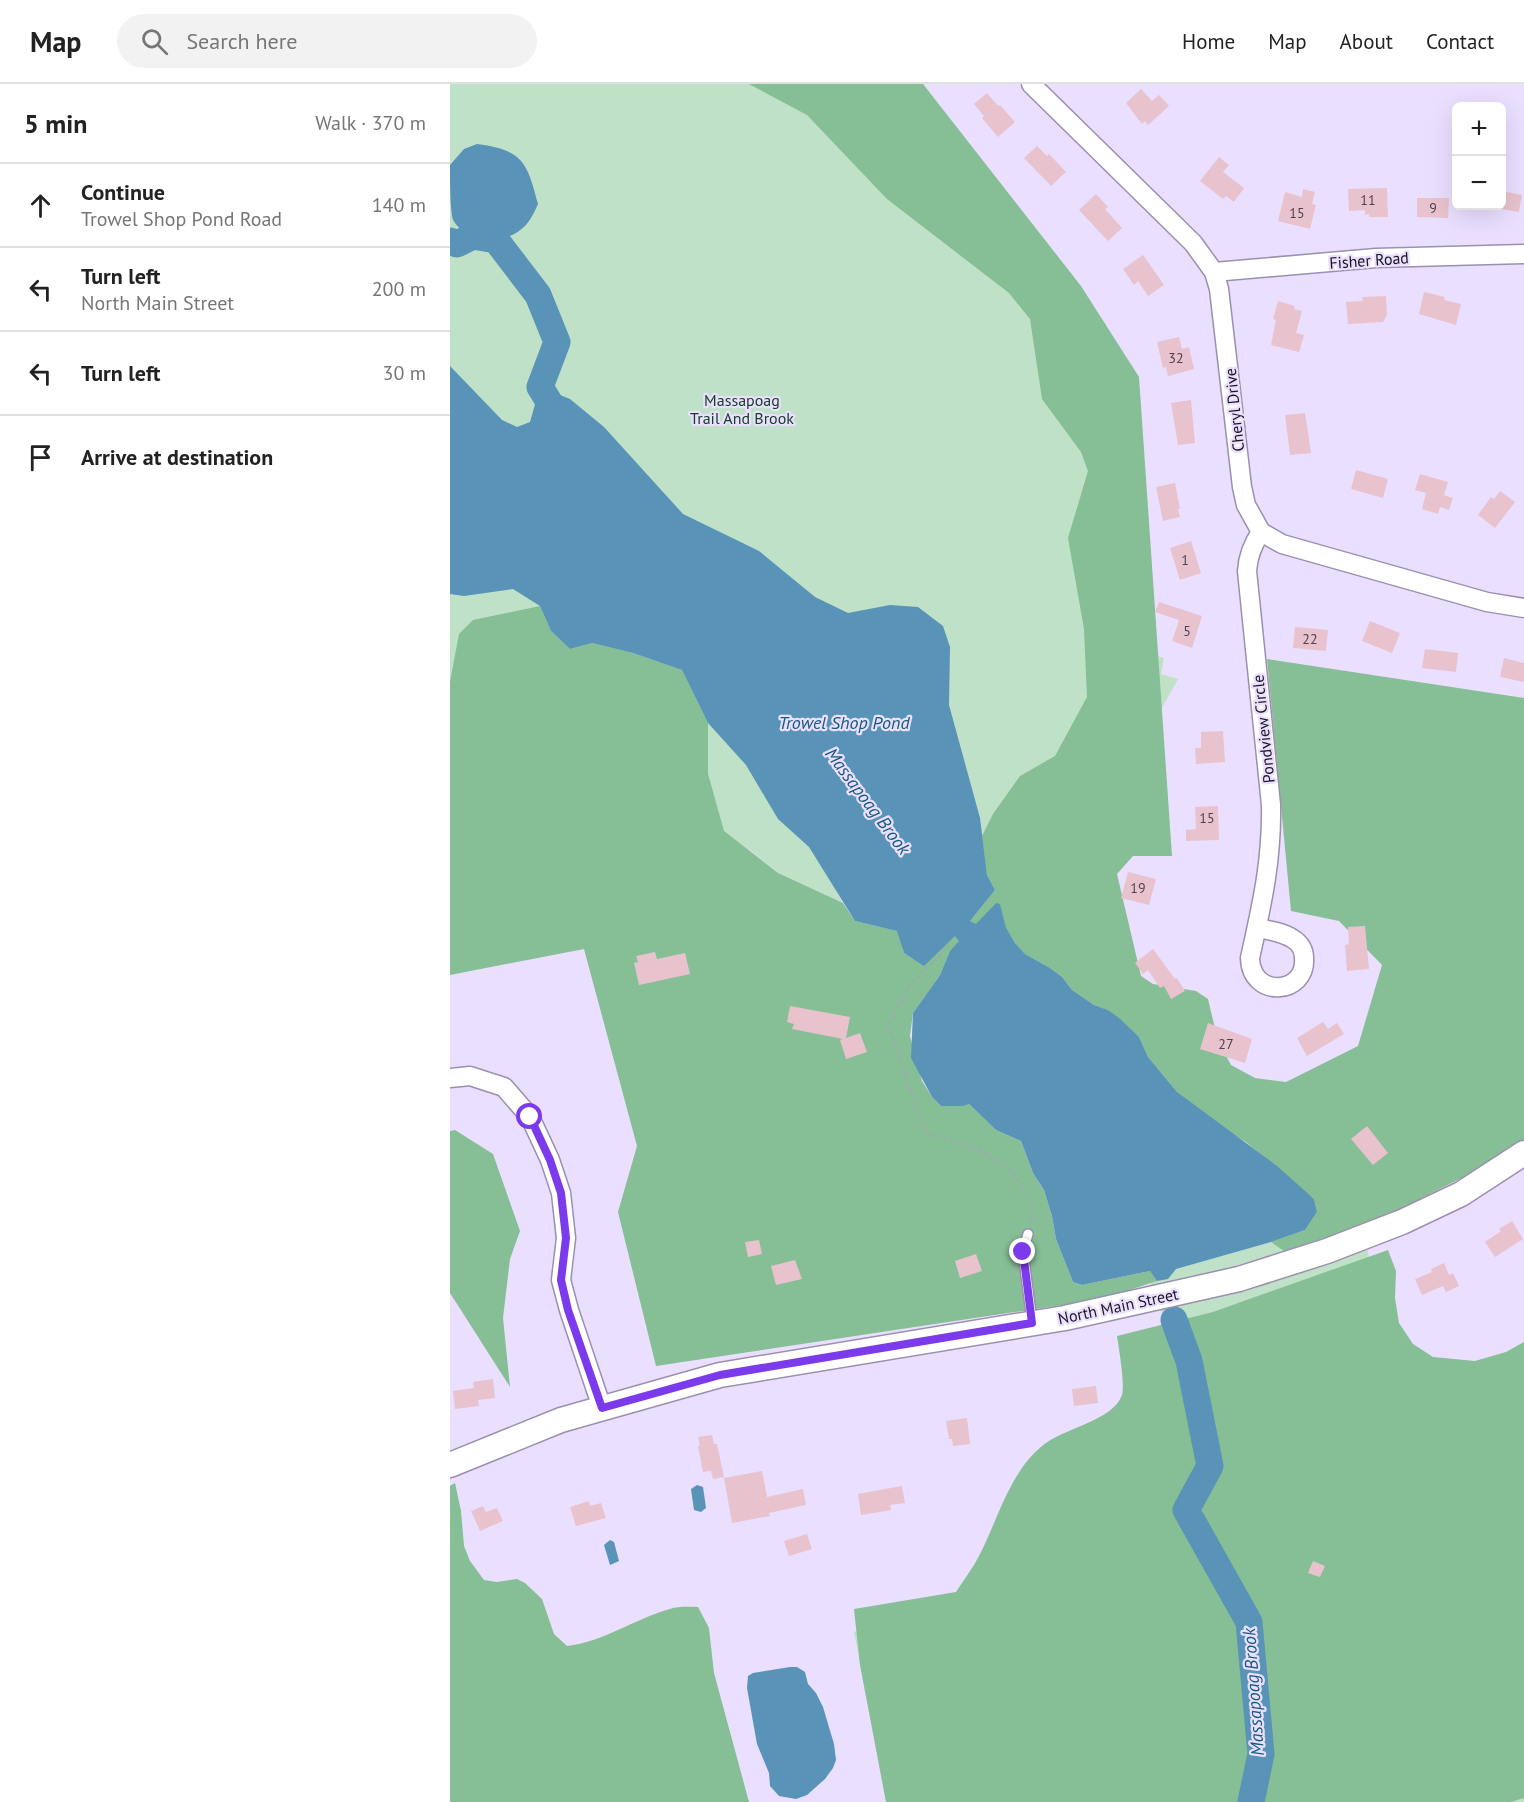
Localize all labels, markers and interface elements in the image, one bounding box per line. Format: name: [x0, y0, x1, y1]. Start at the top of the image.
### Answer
search box: [117, 14, 537, 68]
text: Map: [30, 23, 81, 60]
icon: search: [138, 25, 171, 58]
text: Search here: [186, 27, 297, 55]
text: Home: [1182, 28, 1235, 55]
text: Map: [1268, 28, 1307, 55]
text: About: [1340, 28, 1393, 55]
text: Contact: [1426, 28, 1494, 55]
map controls: [1452, 102, 1506, 210]
button: +: [1452, 102, 1506, 156]
text: 5 min: [24, 107, 87, 140]
text: Walk · 370 m: [315, 110, 426, 136]
button: −: [1452, 156, 1506, 210]
text: Continue: [81, 178, 165, 206]
icon: ahead: [24, 189, 57, 222]
house number: 11: [1360, 191, 1376, 209]
text: 140 m: [372, 192, 426, 218]
house number: 9: [1429, 199, 1437, 217]
house number: 15: [1289, 204, 1305, 222]
text: Trowel Shop Pond Road: [81, 206, 282, 232]
street label: Fisher Road: [1329, 247, 1409, 273]
text: Turn left: [81, 262, 161, 290]
icon: left: [24, 273, 57, 306]
text: 200 m: [372, 276, 426, 302]
text: North Main Street: [81, 290, 234, 316]
house number: 32: [1168, 349, 1184, 367]
icon: left: [24, 357, 57, 390]
text: Turn left: [81, 359, 161, 387]
text: 30 m: [383, 360, 426, 386]
street label: Cheryl Drive: [1220, 367, 1248, 453]
park label: Massapoag Trail And Brook: [690, 390, 794, 428]
icon: arrive: [24, 441, 57, 474]
text: Arrive at destination: [81, 443, 273, 471]
house number: 1: [1181, 551, 1189, 569]
house number: 5: [1183, 622, 1191, 640]
house number: 22: [1302, 630, 1318, 648]
street label: Pondview Circle: [1247, 674, 1279, 784]
water label: Trowel Shop Pond: [778, 711, 910, 734]
water label: Massapoag Brook: [820, 743, 916, 860]
house number: 15: [1199, 809, 1215, 827]
house number: 19: [1130, 879, 1146, 897]
house number: 27: [1218, 1035, 1234, 1053]
route start: [516, 1103, 542, 1129]
route end: [1009, 1238, 1035, 1264]
street label: North Main Street: [1056, 1283, 1181, 1329]
water label: Massapoag Brook: [1237, 1626, 1269, 1757]

